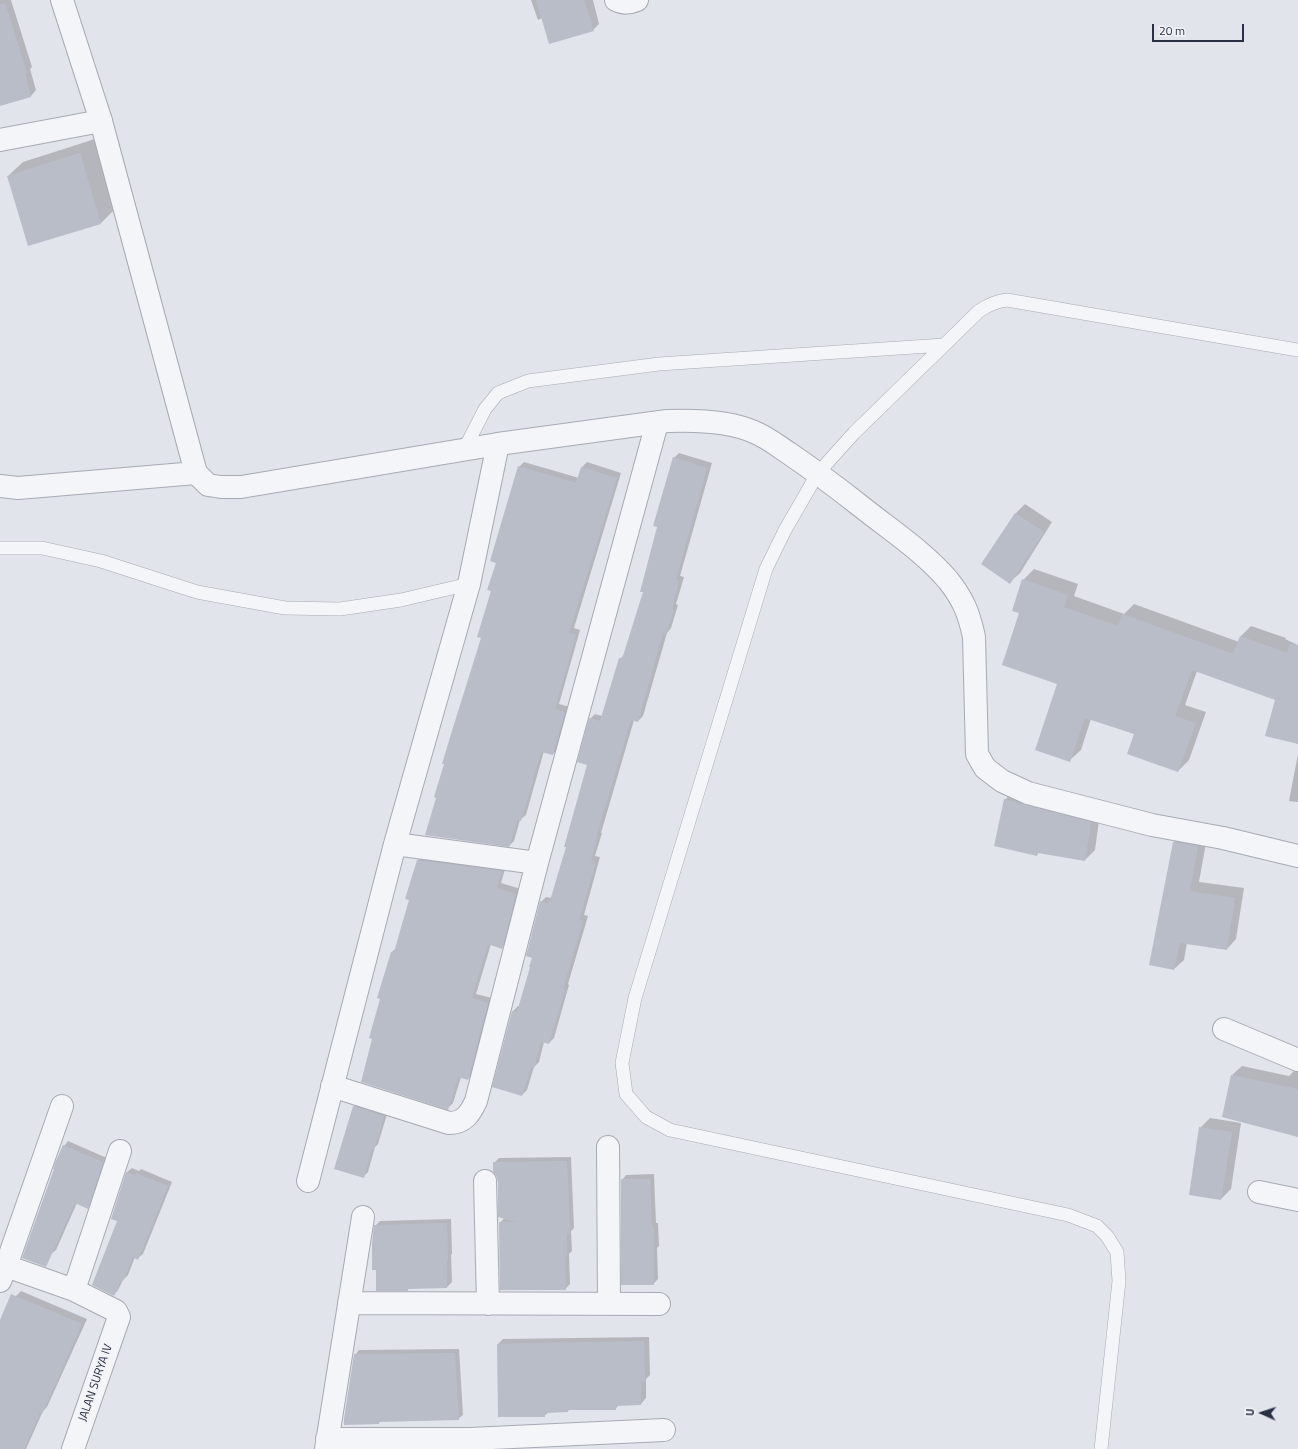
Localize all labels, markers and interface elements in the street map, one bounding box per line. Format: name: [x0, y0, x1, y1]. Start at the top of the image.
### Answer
scale bar: [1154, 16, 1246, 42]
text: 20 m: [1159, 21, 1185, 40]
street label: JALAN SURYA IV: [76, 1342, 116, 1424]
north arrow: [1242, 1393, 1282, 1433]
text: U: [1242, 1408, 1258, 1416]

